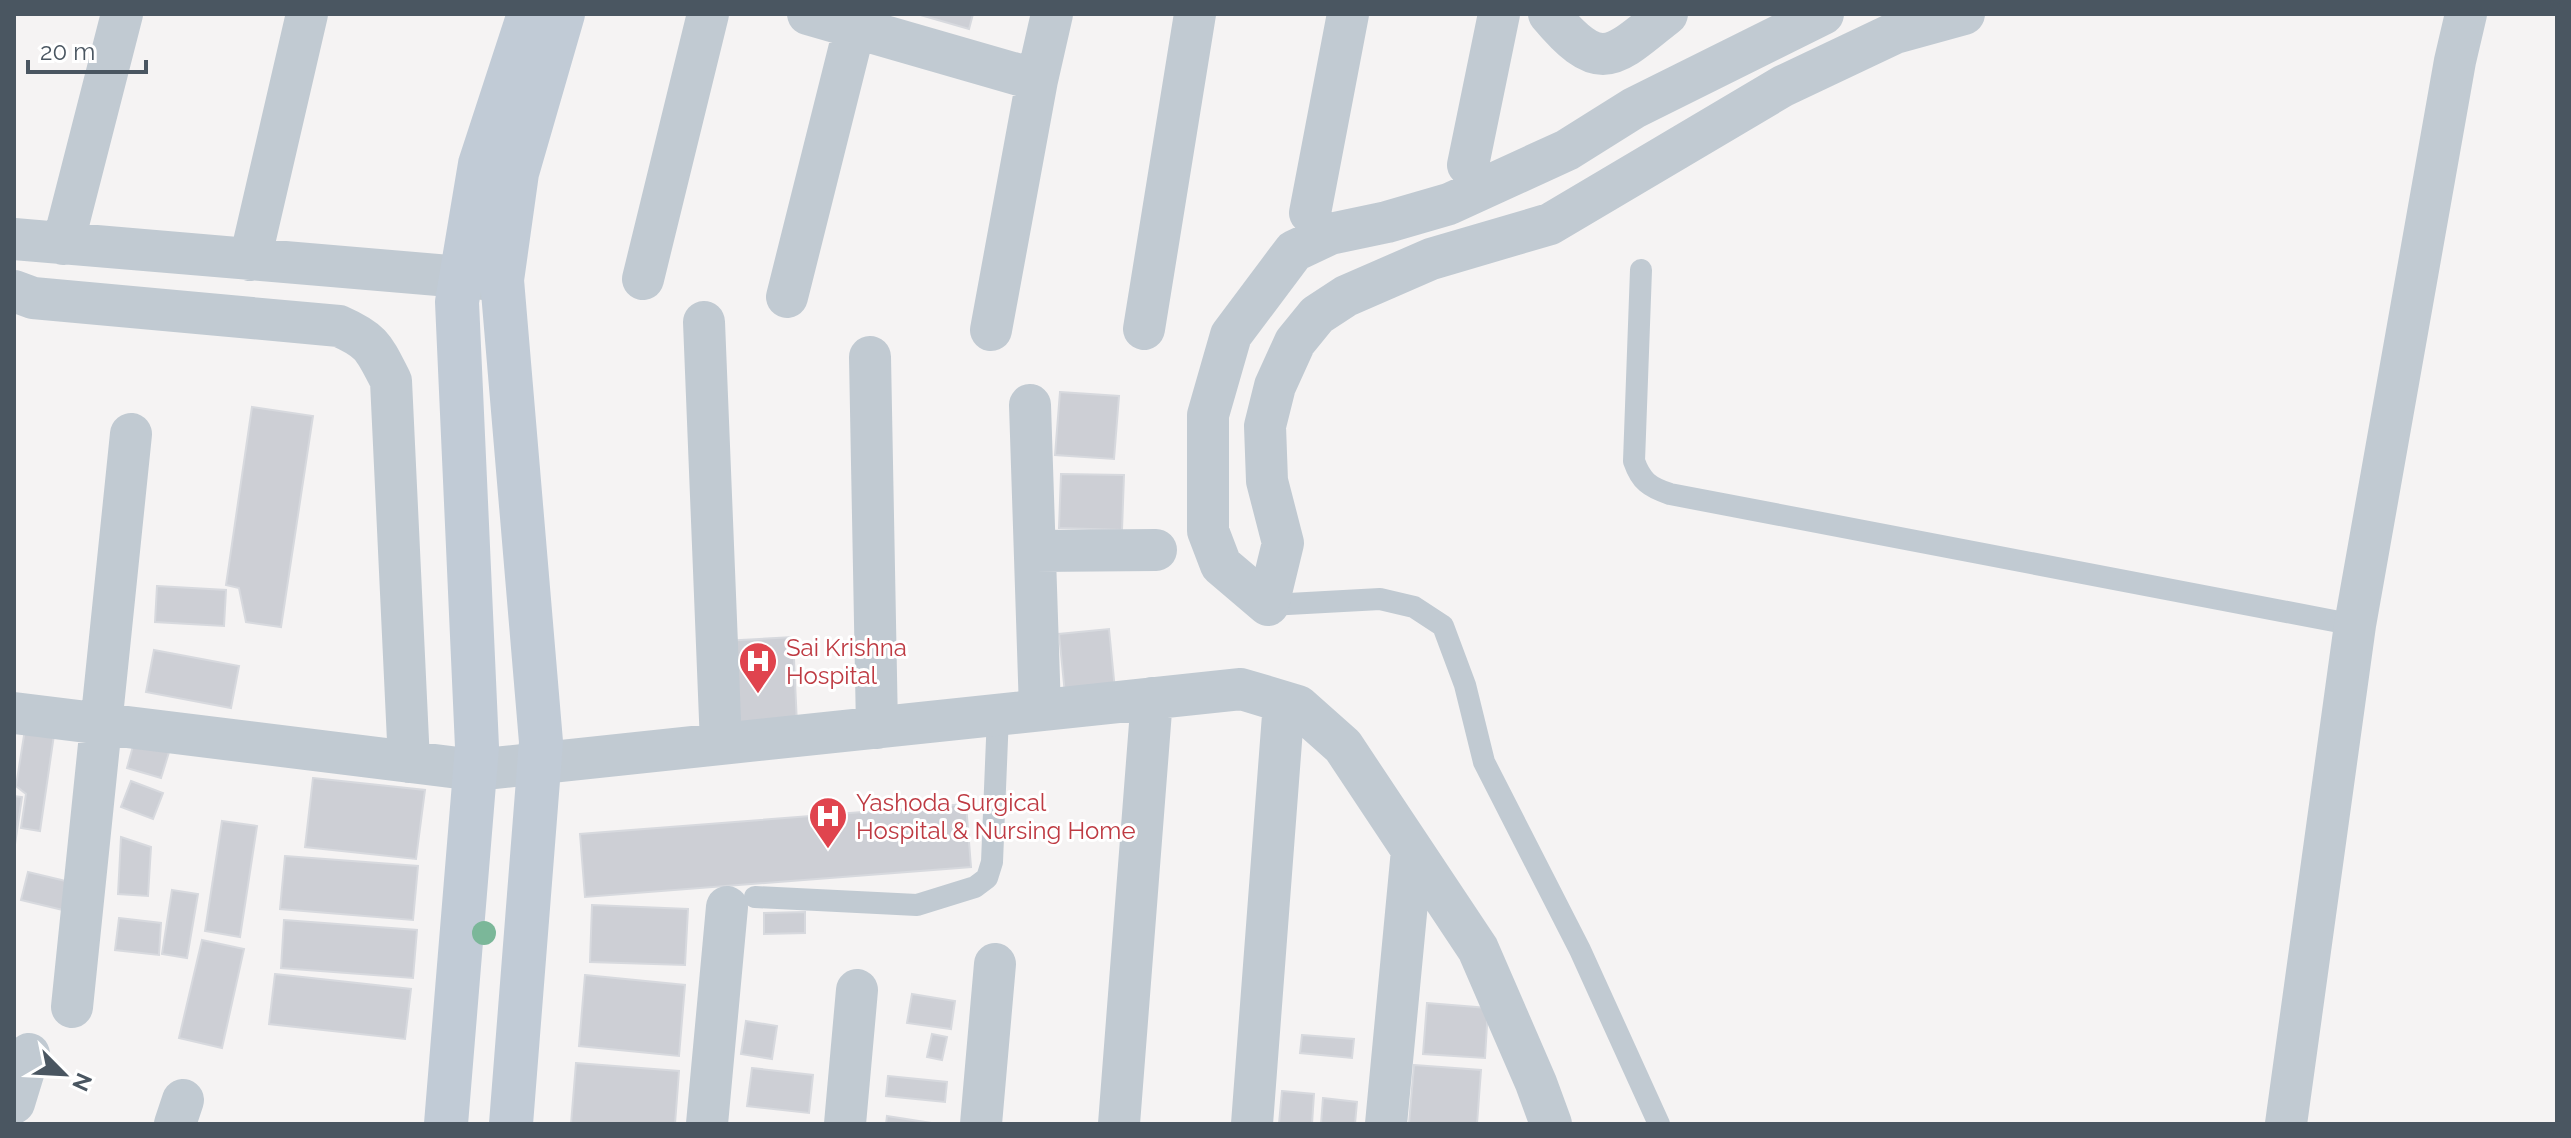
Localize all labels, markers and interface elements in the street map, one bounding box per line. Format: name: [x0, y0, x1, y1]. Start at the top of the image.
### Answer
scale bar: [28, 24, 146, 74]
text: 20 m: [40, 37, 95, 66]
place label: Sai Krishna Hospital: [786, 633, 907, 690]
hospital icon: Sai Krishna Hospital: [737, 640, 779, 695]
place label: Yashoda Surgical Hospital & Nursing Home: [856, 788, 1136, 845]
hospital icon: Yashoda Surgical Hospital & Nursing Home: [807, 795, 849, 850]
north arrow: [24, 1034, 104, 1114]
text: N: [67, 1069, 98, 1095]

